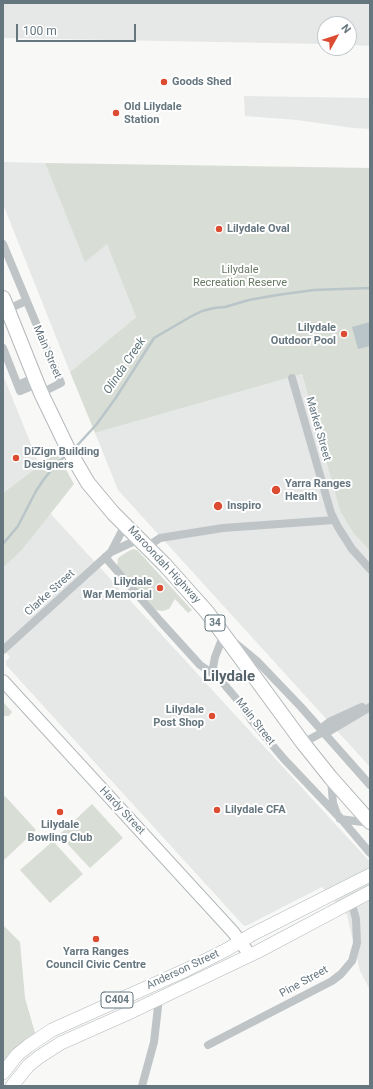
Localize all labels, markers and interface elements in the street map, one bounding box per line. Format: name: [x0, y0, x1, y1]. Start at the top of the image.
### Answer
scale bar: [18, 16, 138, 42]
north arrow: [317, 16, 357, 56]
text: N: [338, 22, 353, 36]
text: 100 m: [23, 24, 57, 38]
place label: Goods Shed: [172, 75, 232, 89]
marker: Goods Shed: [159, 77, 169, 87]
place label: Old Lilydale Station: [124, 100, 182, 126]
marker: Old Lilydale Station: [111, 108, 121, 118]
place label: Lilydale Oval: [227, 222, 290, 236]
marker: Lilydale Oval: [214, 224, 224, 234]
park label: Lilydale Recreation Reserve: [193, 263, 287, 289]
place label: Lilydale Outdoor Pool: [271, 321, 336, 347]
street label: Main Street: [30, 324, 64, 380]
marker: Lilydale Outdoor Pool: [339, 329, 349, 339]
water label: Olinda Creek: [101, 335, 149, 397]
street label: Market Street: [303, 395, 333, 463]
place label: DiZign Building Designers: [24, 445, 99, 471]
marker: DiZign Building Designers: [11, 453, 21, 463]
place label: Yarra Ranges Health: [285, 477, 351, 503]
marker: Yarra Ranges Health: [270, 484, 282, 496]
place label: Inspiro: [227, 499, 261, 513]
marker: Inspiro: [212, 500, 224, 512]
street label: Maroondah Highway: [125, 524, 203, 606]
street label: Clarke Street: [22, 567, 78, 619]
place label: Lilydale War Memorial: [83, 575, 152, 601]
marker: Lilydale War Memorial: [155, 583, 165, 593]
road number: 34: [205, 615, 225, 631]
district label: Lilydale: [203, 668, 255, 686]
street label: Main Street: [233, 696, 277, 748]
place label: Lilydale Post Shop: [153, 703, 204, 729]
marker: Lilydale Post Shop: [207, 711, 217, 721]
street label: Hardy Street: [97, 784, 147, 838]
place label: Lilydale CFA: [225, 803, 286, 817]
marker: Lilydale CFA: [212, 805, 222, 815]
marker: Lilydale Bowling Club: [55, 807, 65, 817]
place label: Lilydale Bowling Club: [28, 818, 92, 844]
marker: Yarra Ranges Council Civic Centre: [91, 934, 101, 944]
place label: Yarra Ranges Council Civic Centre: [46, 945, 146, 971]
street label: Anderson Street: [145, 947, 221, 993]
street label: Pine Street: [278, 963, 330, 1001]
road number: C404: [101, 992, 133, 1008]

